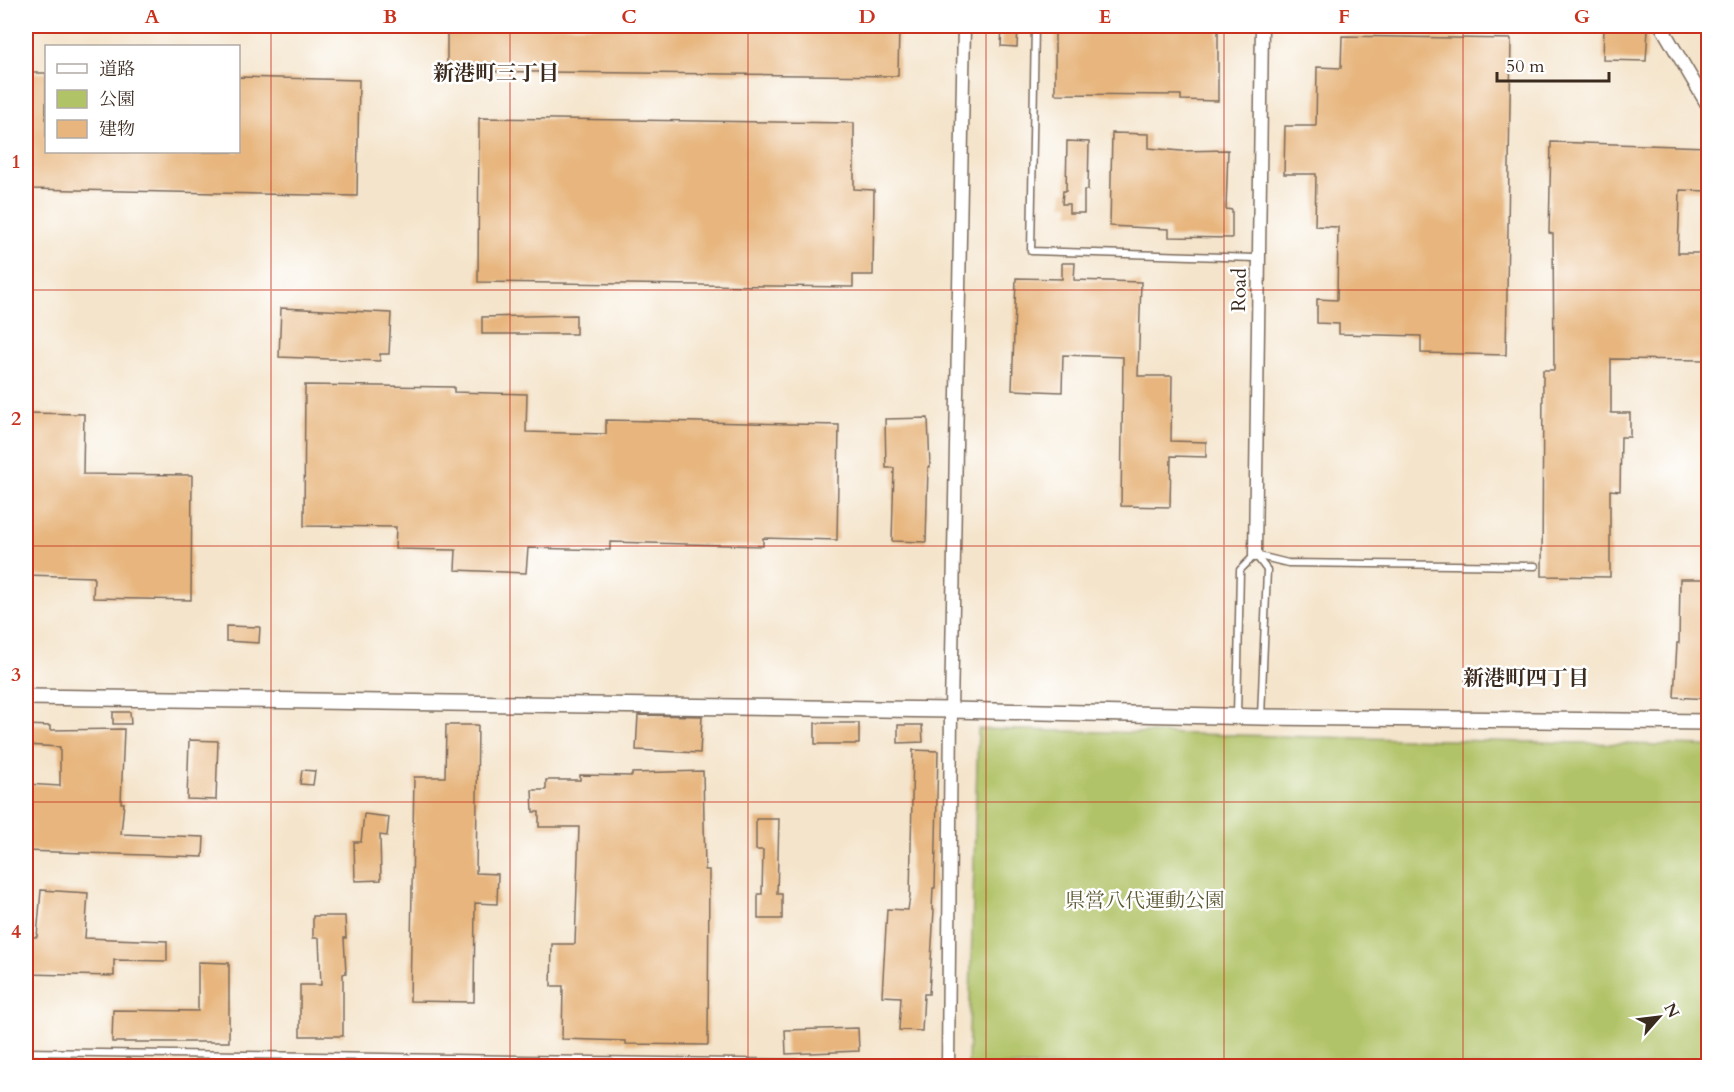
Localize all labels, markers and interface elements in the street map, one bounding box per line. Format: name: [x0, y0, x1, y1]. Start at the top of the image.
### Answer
text: A: [144, 3, 160, 30]
text: B: [383, 3, 397, 30]
text: C: [621, 3, 637, 30]
text: D: [858, 3, 876, 30]
text: E: [1099, 3, 1111, 30]
text: F: [1338, 3, 1350, 30]
text: G: [1574, 3, 1590, 30]
legend: [45, 45, 240, 153]
scale bar: [1497, 45, 1610, 83]
text: 50 m: [1506, 54, 1545, 79]
text: 道路: [99, 57, 135, 82]
district label: 新港町三丁目: [433, 59, 559, 88]
text: 公園: [99, 87, 135, 112]
text: 建物: [99, 117, 135, 142]
text: 1: [11, 148, 21, 175]
street label: Road: [1225, 267, 1253, 312]
text: 2: [11, 405, 21, 432]
text: 3: [11, 661, 21, 688]
district label: 新港町四丁目: [1463, 664, 1589, 693]
park label: 県営八代運動公園: [1065, 887, 1225, 914]
text: 4: [11, 918, 21, 945]
north arrow: [1629, 987, 1689, 1047]
text: N: [1658, 999, 1684, 1022]

